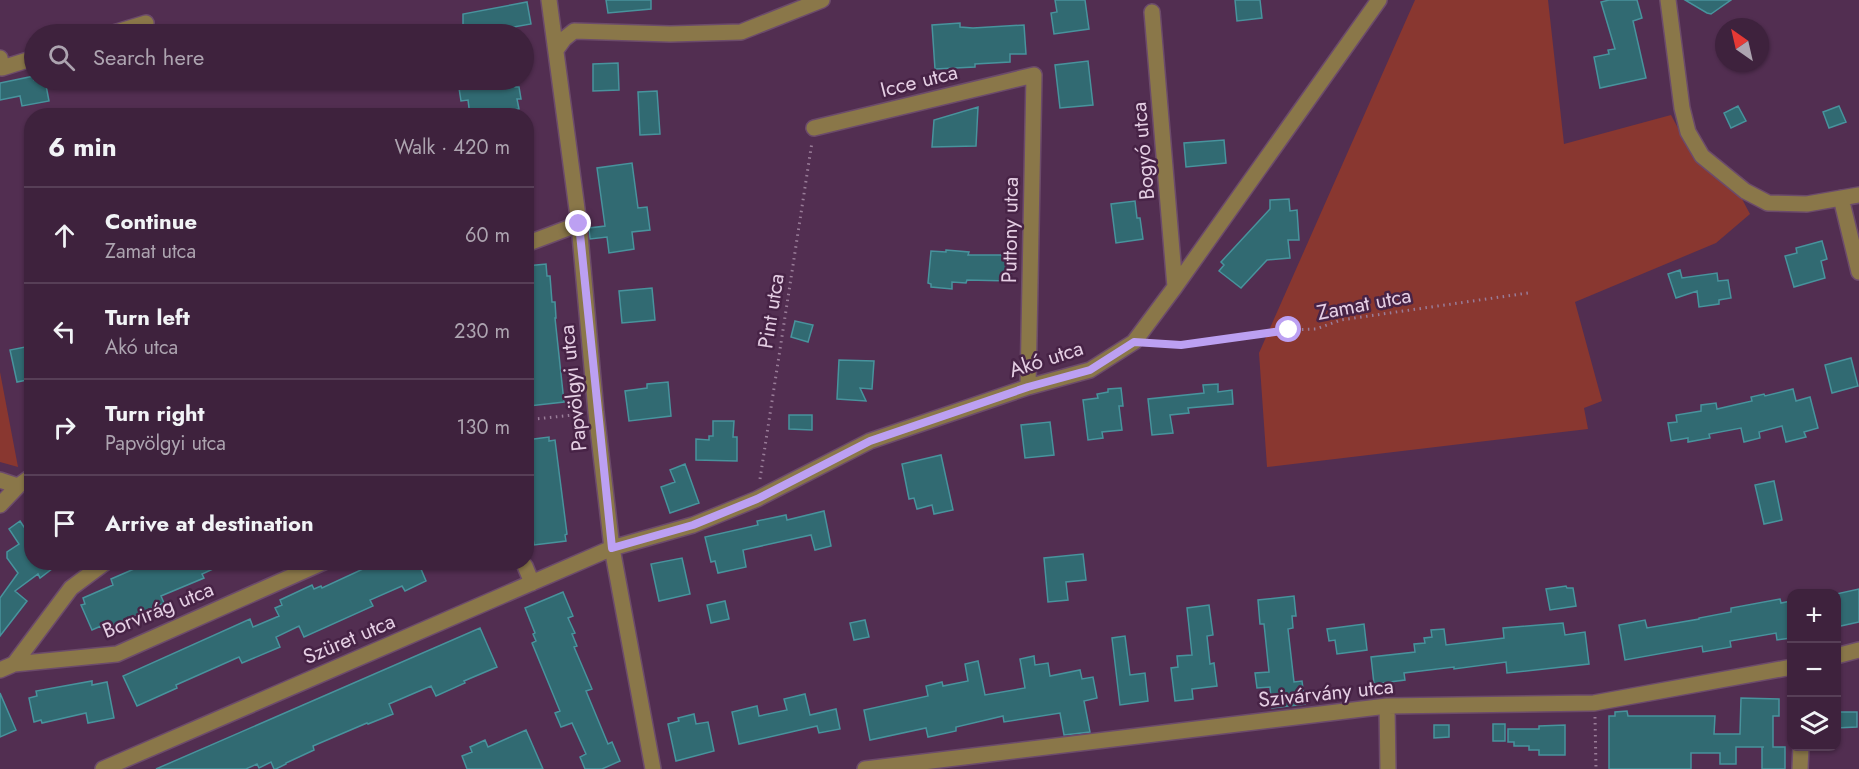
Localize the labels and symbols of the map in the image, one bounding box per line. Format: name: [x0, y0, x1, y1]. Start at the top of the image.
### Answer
north arrow: [1715, 18, 1769, 72]
street label: Icce utca: [877, 57, 961, 105]
street label: Bogyó utca: [1124, 101, 1162, 201]
street label: Puttony utca: [994, 177, 1026, 283]
route end: [565, 210, 591, 236]
street label: Pint utca: [750, 271, 792, 351]
street label: Zamat utca: [1314, 280, 1414, 328]
route start: [1275, 316, 1301, 342]
street label: Papvölgyi utca: [551, 323, 595, 453]
street label: Akó utca: [1005, 333, 1087, 385]
street label: Borvirág utca: [98, 574, 218, 646]
street label: Szüret utca: [298, 606, 400, 672]
street label: Szivárvány utca: [1257, 671, 1395, 715]

